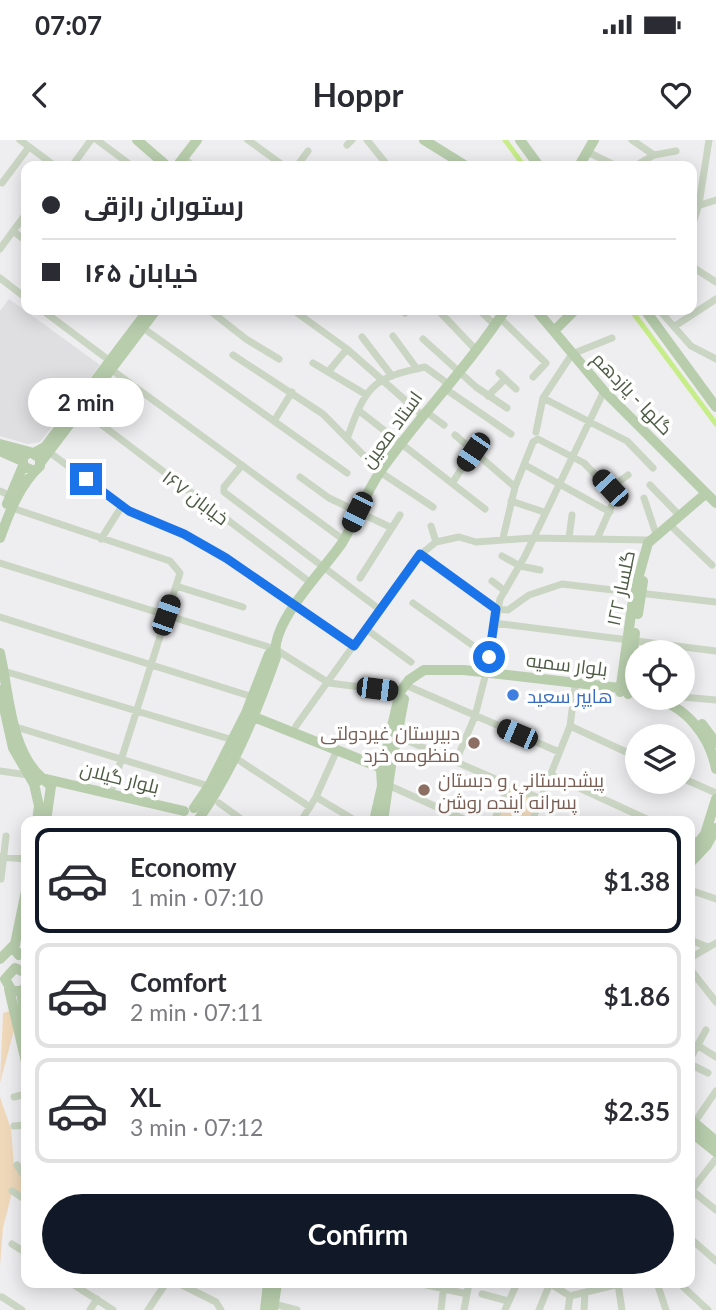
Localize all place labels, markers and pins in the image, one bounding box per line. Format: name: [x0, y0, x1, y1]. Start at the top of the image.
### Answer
place label: هایپر سعید: [527, 684, 613, 709]
marker: هایپر سعید: [505, 687, 521, 703]
place label: دبیرستان غیردولتی منظومه خرد: [320, 721, 460, 767]
marker: دبیرستان غیردولتی منظومه خرد: [466, 735, 482, 751]
place label: پیشدبستانی و دبستان پسرانه آینده روشن: [438, 768, 604, 815]
marker: پیشدبستانی و دبستان پسرانه آینده روشن: [416, 782, 432, 798]

